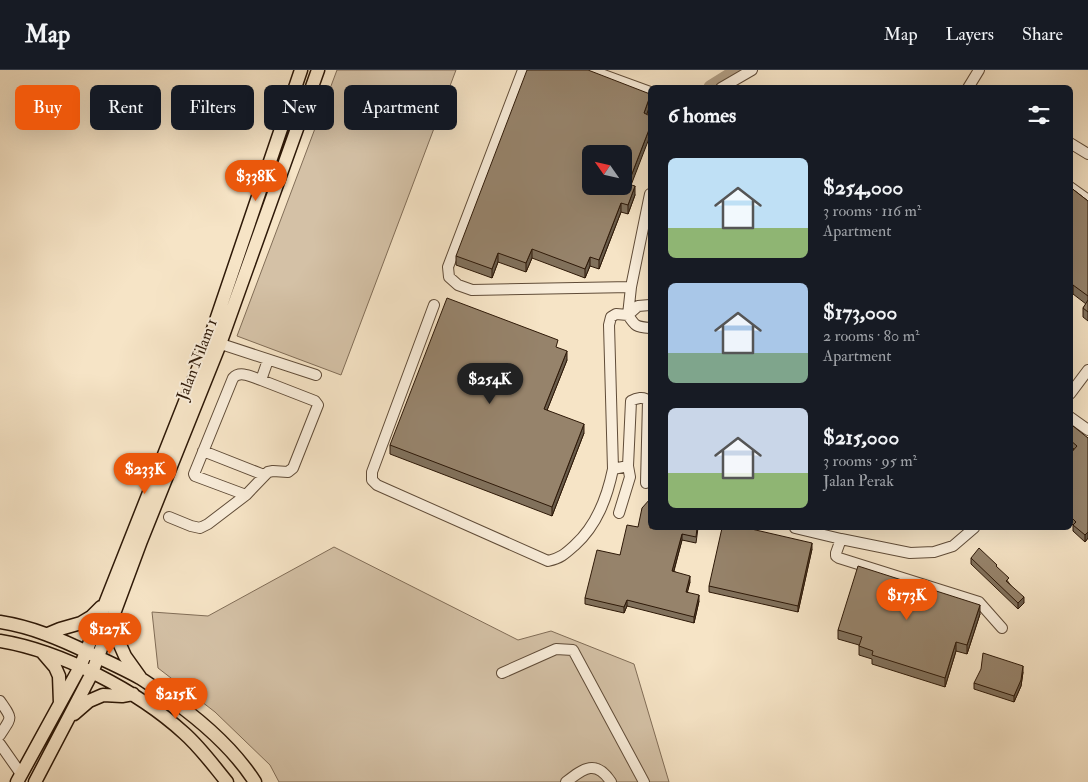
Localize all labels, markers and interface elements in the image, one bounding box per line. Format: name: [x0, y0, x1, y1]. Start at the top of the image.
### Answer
text: Map: [25, 19, 70, 50]
text: Map: [884, 23, 918, 46]
text: Layers: [946, 23, 994, 46]
text: Share: [1022, 23, 1063, 46]
chip: Buy: [15, 85, 80, 130]
chip: Rent: [90, 85, 161, 130]
chip: Filters: [171, 85, 254, 130]
chip: New: [264, 85, 334, 130]
chip: Apartment: [344, 85, 457, 130]
icon: filters: [1025, 101, 1053, 129]
text: 6 homes: [668, 102, 736, 129]
north arrow: [582, 145, 632, 195]
map controls: [582, 145, 632, 195]
pin: $338K: [221, 160, 291, 202]
text: $338K: [236, 166, 276, 186]
text: $254,000: [823, 174, 903, 201]
icon: home: [708, 178, 768, 238]
text: 3 rooms · 116 m²: [823, 201, 921, 221]
text: Apartment: [823, 221, 891, 241]
text: $173,000: [823, 299, 897, 326]
icon: home: [708, 303, 768, 363]
street label: Jalan Nilam 1: [172, 316, 223, 404]
text: 2 rooms · 80 m²: [823, 326, 920, 346]
text: Apartment: [823, 346, 891, 366]
pin: $254K: [455, 362, 525, 405]
text: $254K: [468, 369, 512, 389]
text: $215,000: [823, 424, 899, 451]
icon: home: [708, 428, 768, 488]
text: 3 rooms · 95 m²: [823, 451, 917, 471]
pin: $233K: [110, 452, 180, 495]
text: $233K: [125, 459, 165, 479]
text: Jalan Perak: [823, 471, 894, 491]
pin: $173K: [872, 578, 942, 621]
text: $173K: [887, 585, 927, 605]
pin: $127K: [75, 612, 145, 655]
text: $127K: [89, 619, 131, 639]
pin: $215K: [141, 678, 211, 720]
text: $215K: [155, 684, 197, 704]

